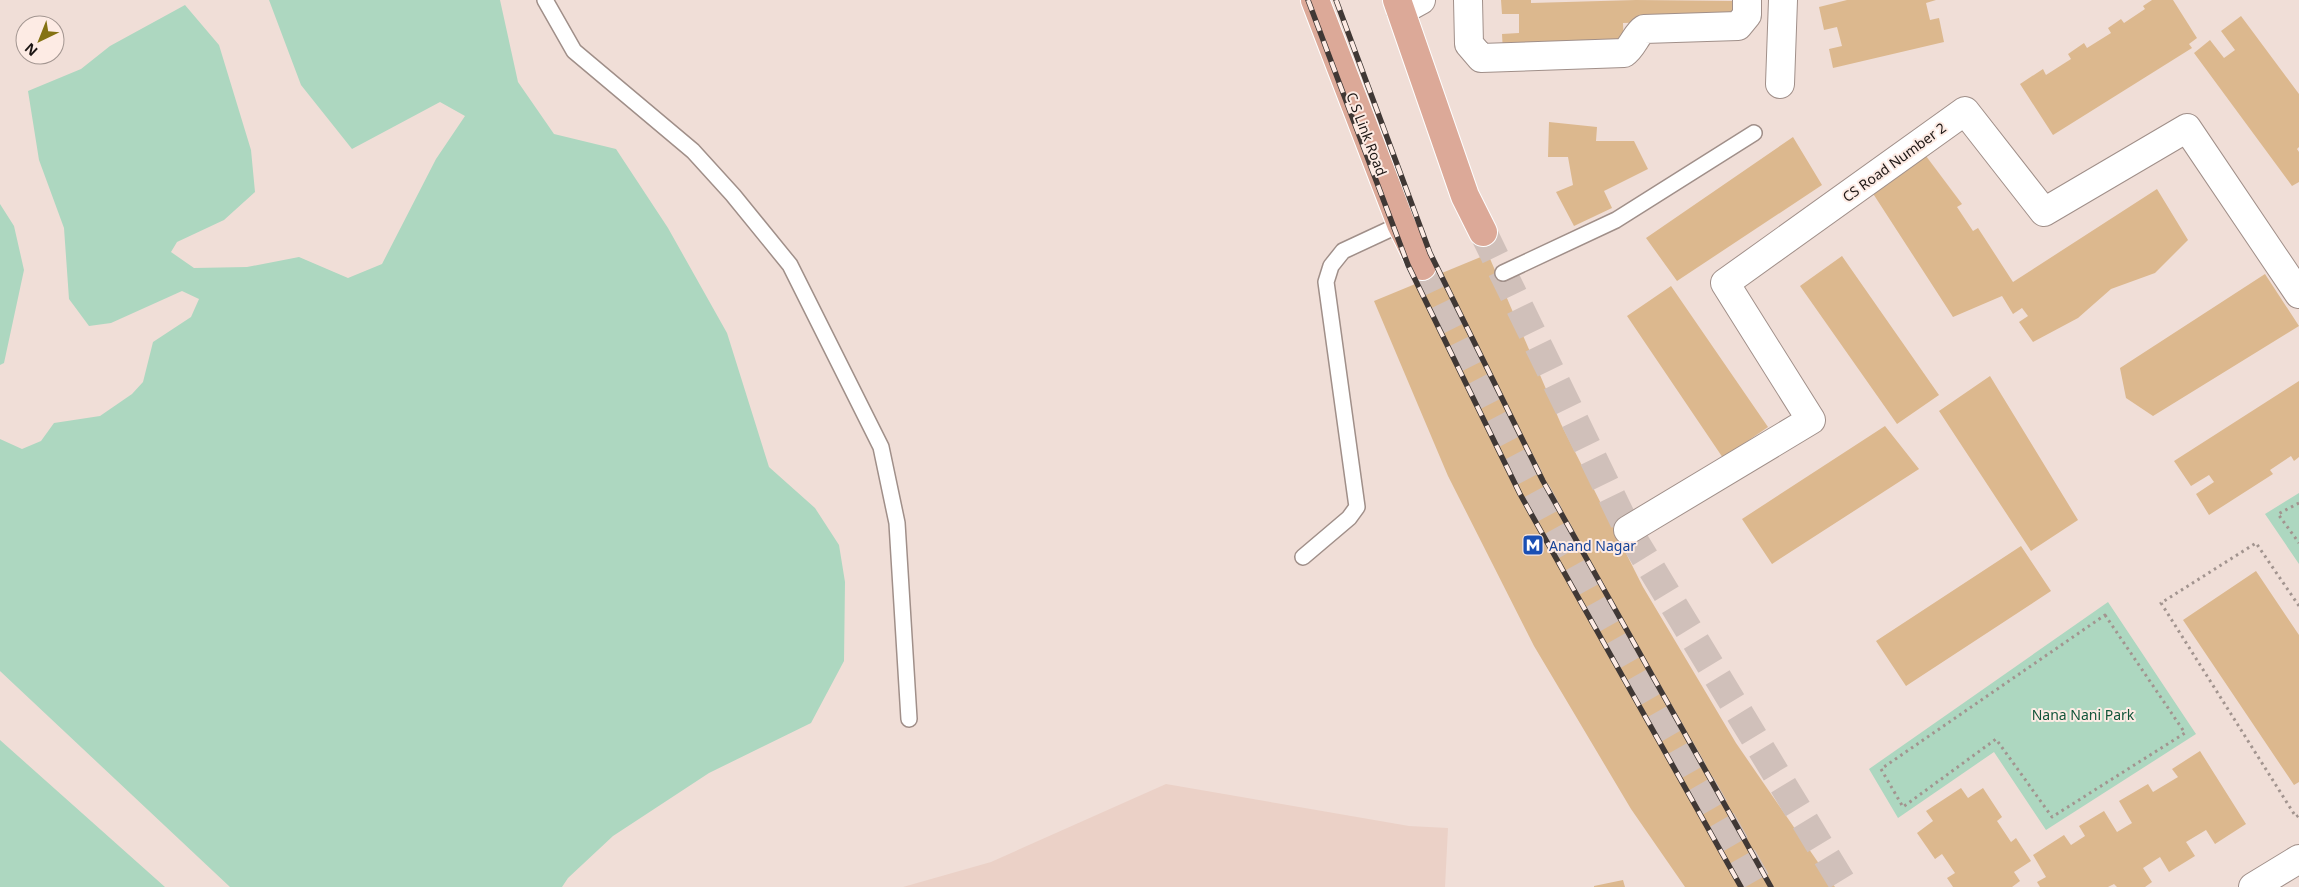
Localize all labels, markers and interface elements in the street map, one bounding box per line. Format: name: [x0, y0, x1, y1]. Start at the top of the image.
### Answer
north arrow: [15, 15, 65, 65]
text: N: [20, 39, 41, 61]
street label: C S Link Road: [1342, 89, 1392, 179]
street label: CS Road Number 2: [1838, 118, 1950, 206]
metro station icon: Anand Nagar: [1521, 533, 1545, 557]
place label: Anand Nagar: [1549, 536, 1636, 555]
park label: Nana Nani Park: [2032, 705, 2135, 724]

